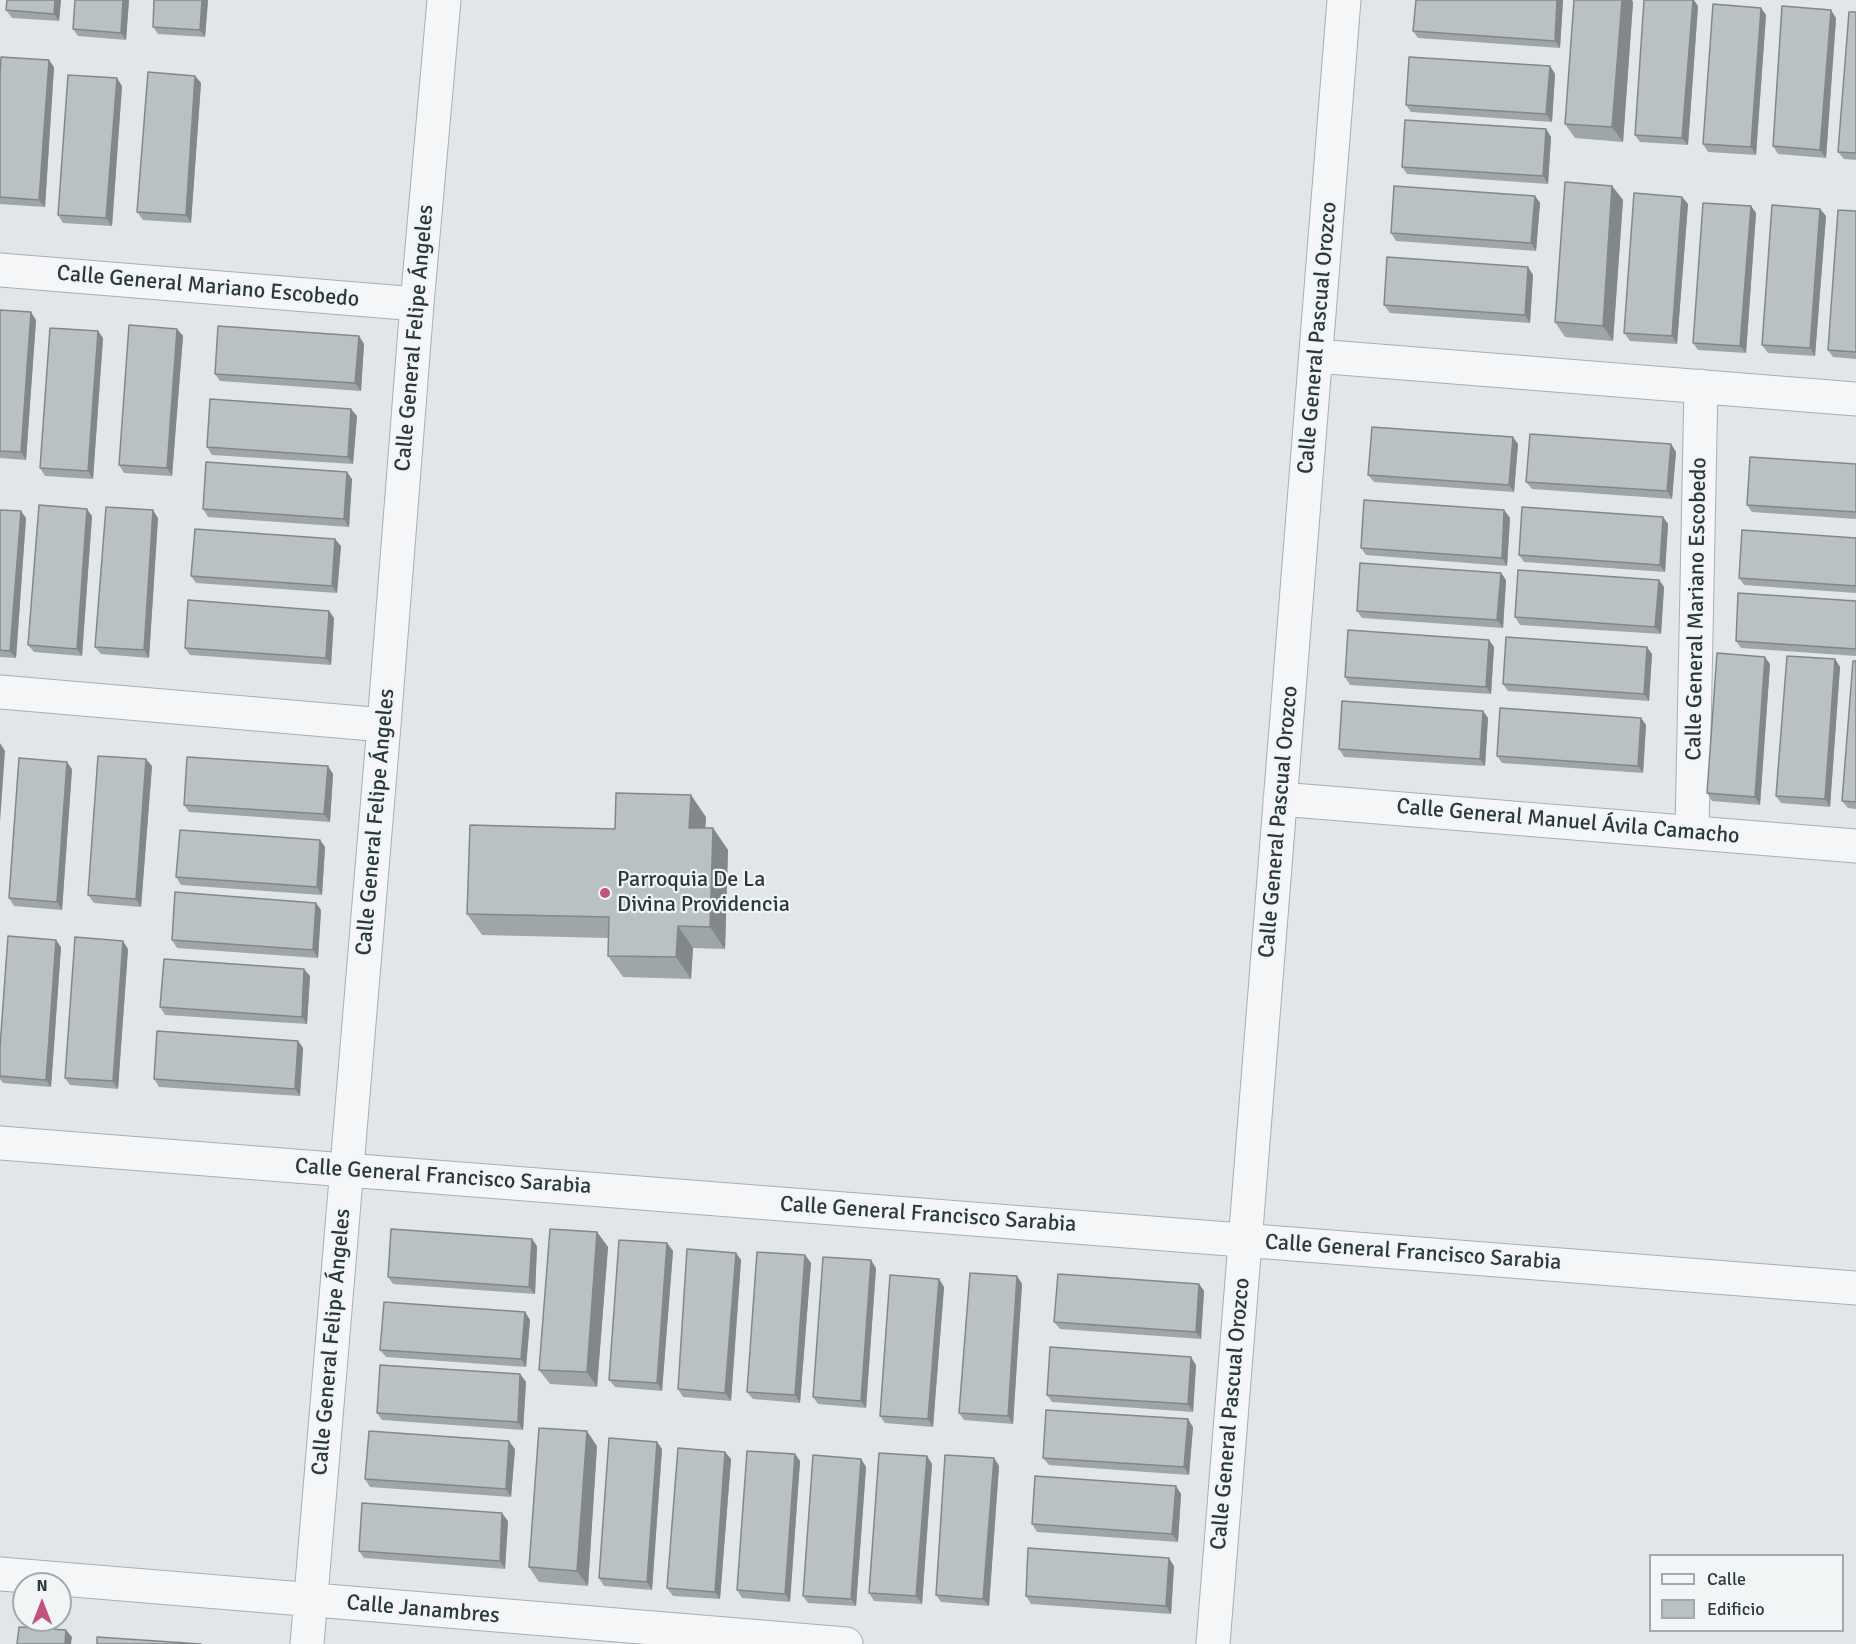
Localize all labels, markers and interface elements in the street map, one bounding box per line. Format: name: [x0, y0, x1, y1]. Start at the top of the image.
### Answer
street label: Calle General Pascual Orozco: [1293, 201, 1343, 475]
street label: Calle General Felipe Ángeles: [390, 203, 440, 473]
street label: Calle General Mariano Escobedo: [56, 261, 360, 313]
street label: Calle General Mariano Escobedo: [1681, 457, 1713, 761]
street label: Calle General Pascual Orozco: [1254, 685, 1304, 959]
street label: Calle General Felipe Ángeles: [351, 687, 401, 957]
street label: Calle General Manuel Ávila Camacho: [1395, 794, 1741, 850]
place label: Parroquia De La Divina Providencia: [617, 867, 790, 918]
marker: Parroquia De La Divina Providencia: [598, 886, 612, 900]
street label: Calle General Francisco Sarabia: [294, 1153, 592, 1201]
street label: Calle General Francisco Sarabia: [779, 1191, 1077, 1239]
street label: Calle General Felipe Ángeles: [307, 1207, 357, 1477]
street label: Calle General Francisco Sarabia: [1264, 1229, 1562, 1277]
street label: Calle General Pascual Orozco: [1206, 1277, 1256, 1551]
legend: [1649, 1554, 1844, 1632]
text: Calle: [1707, 1568, 1746, 1590]
north arrow: [12, 1572, 72, 1632]
text: N: [36, 1576, 48, 1596]
street label: Calle Janambres: [345, 1590, 501, 1630]
text: Edificio: [1707, 1598, 1765, 1620]

